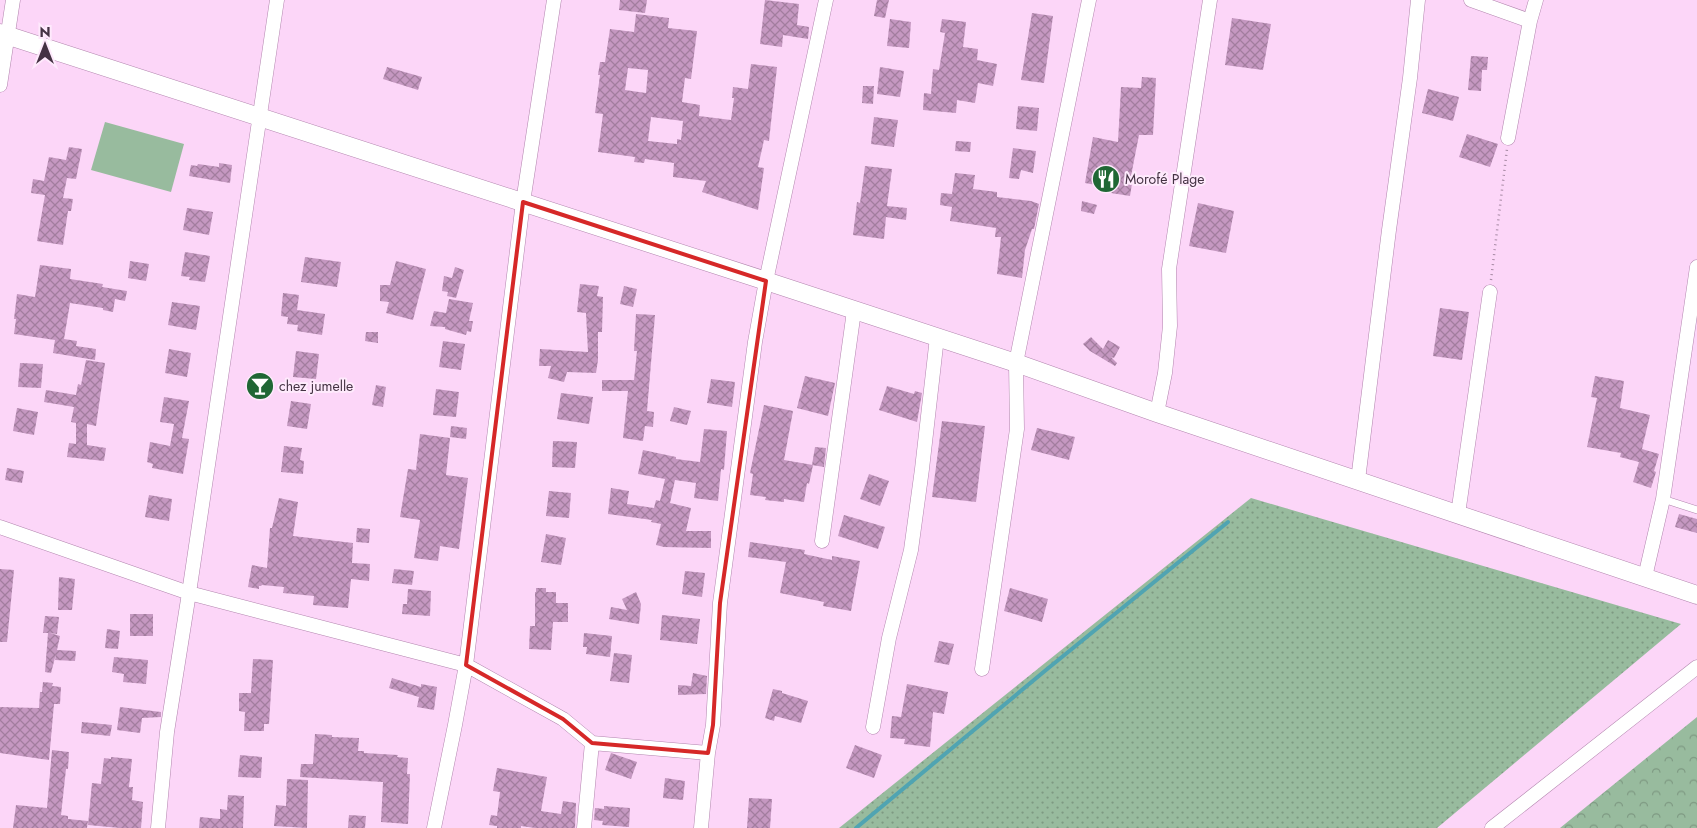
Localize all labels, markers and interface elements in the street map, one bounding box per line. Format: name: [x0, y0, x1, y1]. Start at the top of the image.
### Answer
north arrow: [20, 20, 70, 70]
text: N: [39, 22, 51, 42]
restaurant icon: Morofé Plage: [1091, 164, 1121, 194]
place label: Morofé Plage: [1125, 169, 1204, 189]
bar icon: chez jumelle: [245, 371, 275, 401]
place label: chez jumelle: [279, 376, 353, 396]

